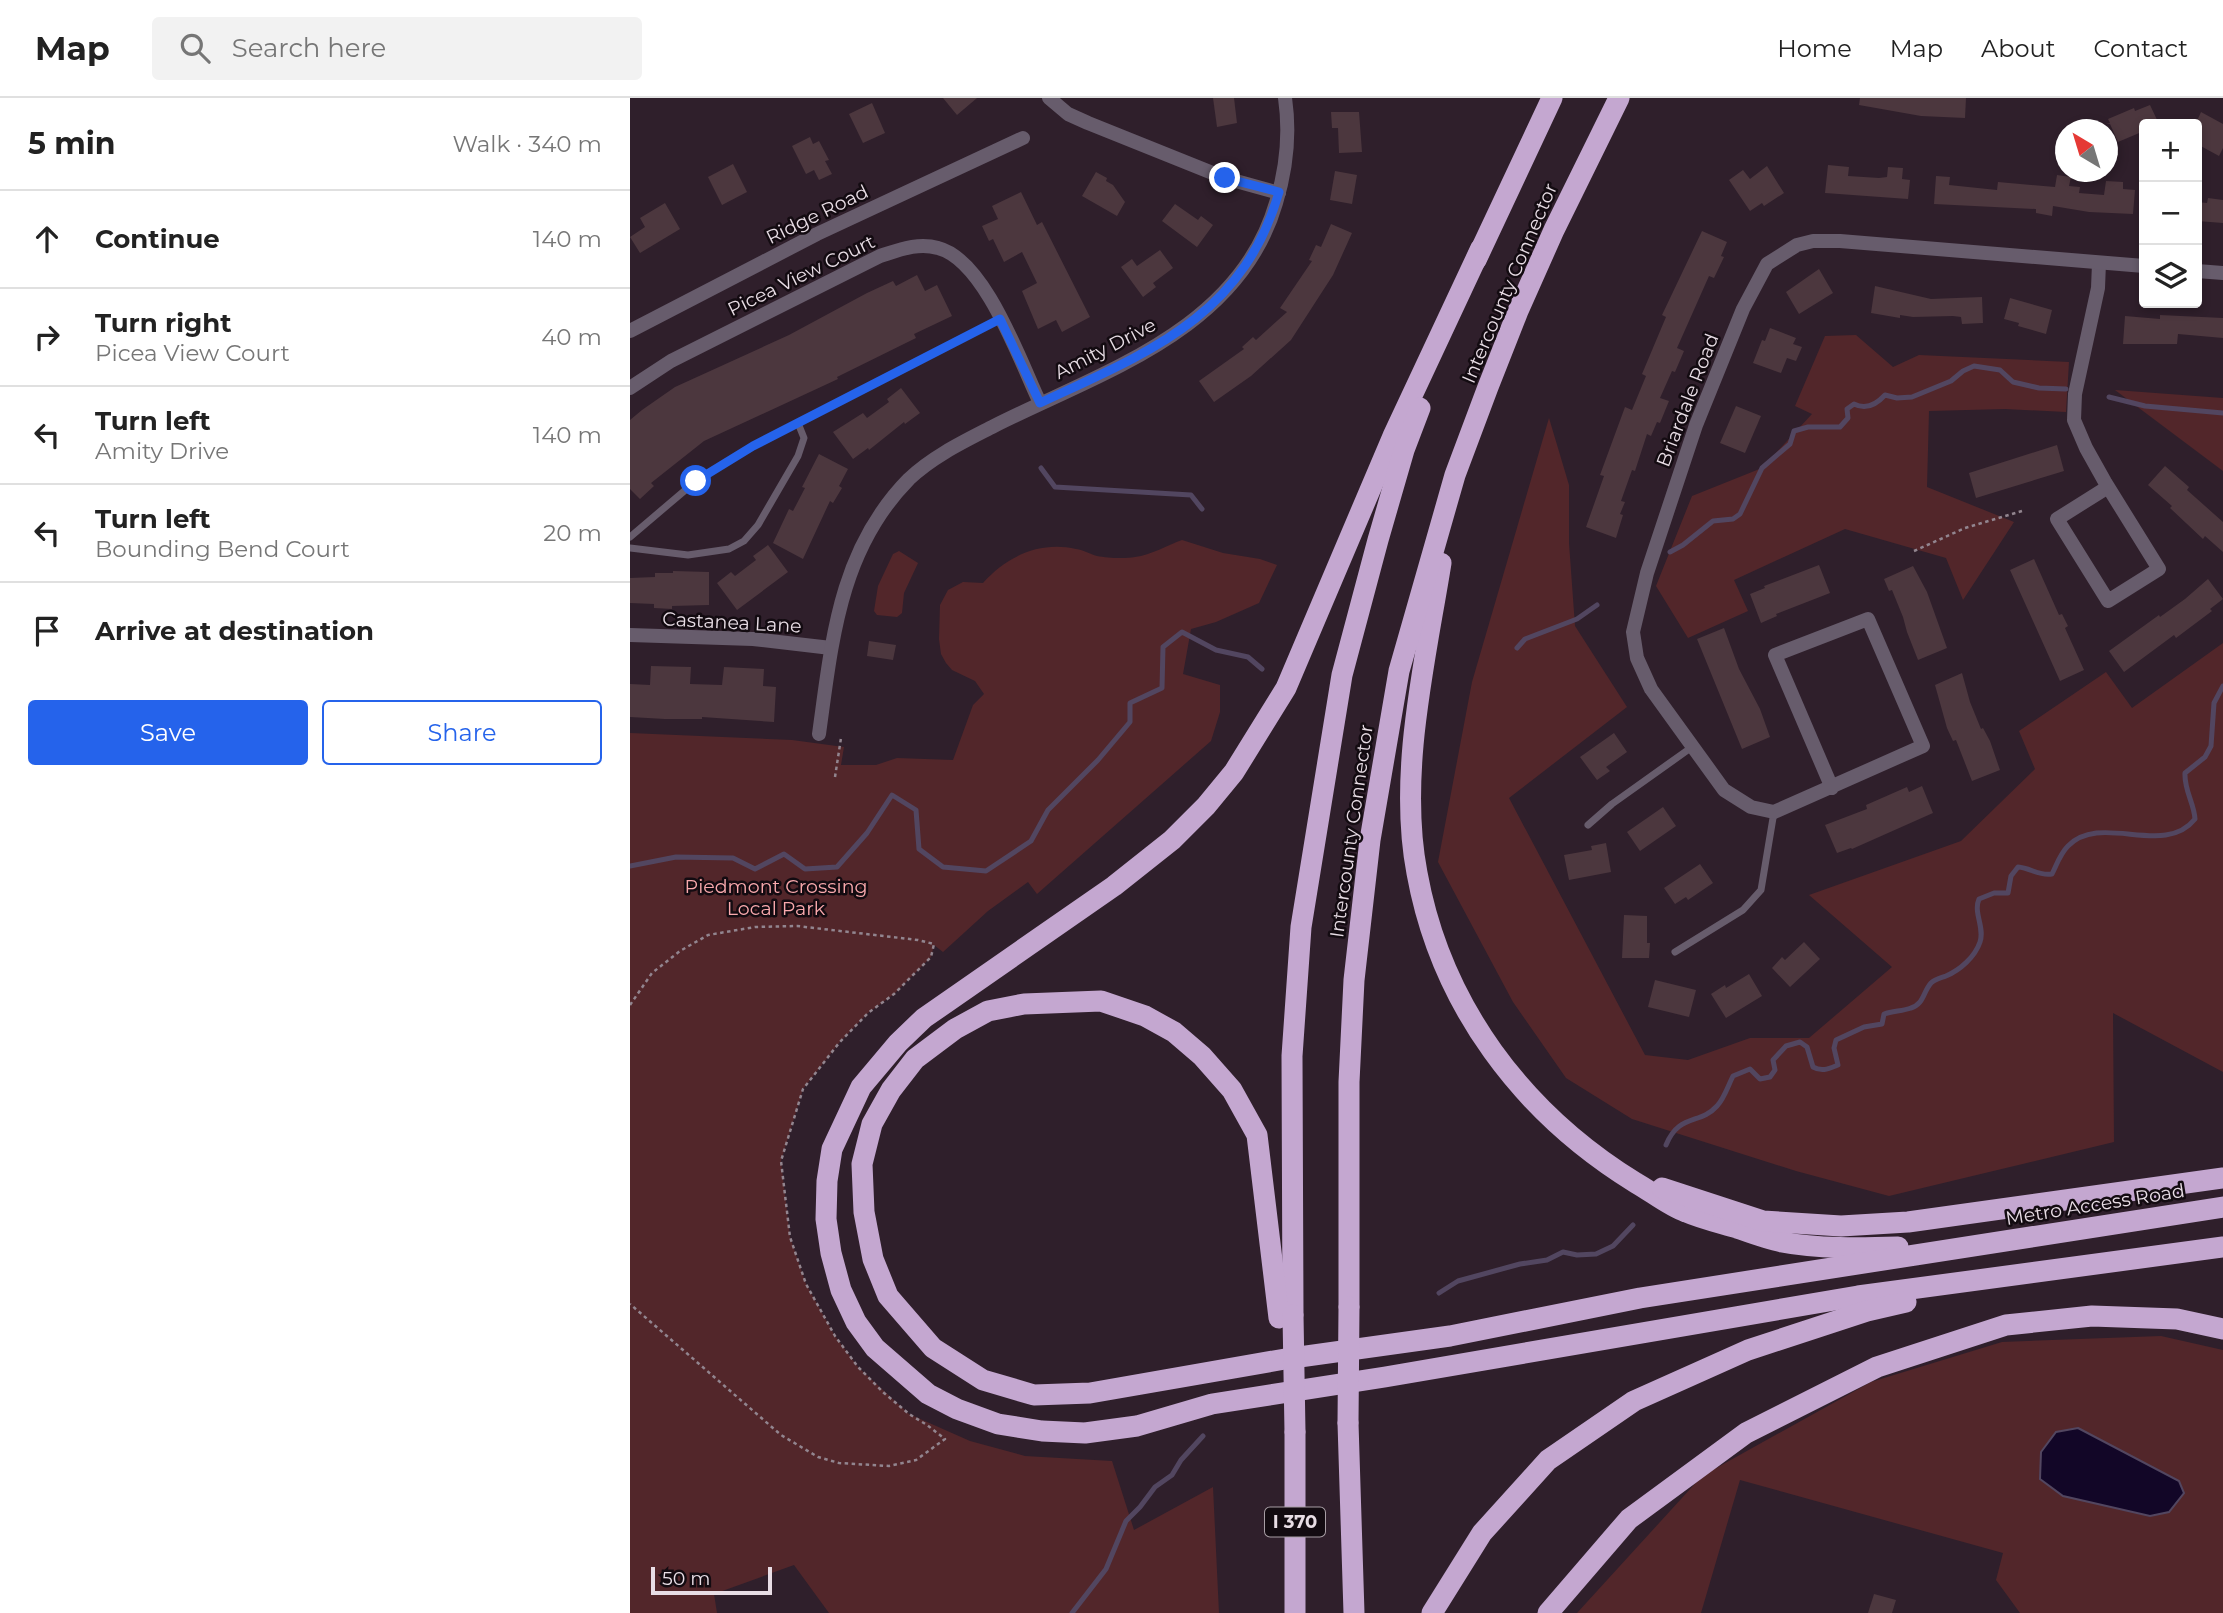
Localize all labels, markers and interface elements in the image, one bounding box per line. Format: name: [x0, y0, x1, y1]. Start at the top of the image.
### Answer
search box: [152, 17, 642, 80]
text: Map: [35, 28, 110, 68]
icon: search: [176, 29, 214, 67]
text: Search here: [232, 32, 386, 64]
text: Home: [1777, 34, 1852, 63]
text: Map: [1890, 34, 1943, 63]
text: About: [1981, 34, 2055, 63]
text: Contact: [2093, 34, 2188, 63]
north arrow: [2055, 119, 2118, 182]
map controls: [2139, 119, 2202, 308]
button: +: [2139, 119, 2202, 182]
text: 5 min: [28, 125, 116, 162]
text: Walk · 340 m: [453, 130, 602, 158]
route end: [1209, 162, 1240, 193]
street label: Ridge Road: [762, 180, 872, 249]
street label: Intercounty Connector: [1457, 180, 1562, 387]
button: −: [2139, 182, 2202, 245]
icon: ahead: [28, 220, 66, 258]
text: Continue: [95, 223, 220, 255]
text: 140 m: [533, 225, 602, 253]
street label: Picea View Court: [724, 230, 879, 321]
button: layers: [2139, 245, 2202, 308]
text: Turn right: [95, 307, 231, 339]
street label: Amity Drive: [1051, 313, 1160, 384]
icon: right: [28, 318, 66, 356]
text: 40 m: [541, 323, 602, 351]
street label: Briardale Road: [1651, 330, 1723, 470]
text: Picea View Court: [95, 339, 290, 367]
text: Turn left: [95, 405, 211, 437]
icon: left: [28, 416, 66, 454]
text: 140 m: [533, 421, 602, 449]
text: Amity Drive: [95, 437, 229, 465]
route start: [680, 465, 711, 496]
text: Turn left: [95, 503, 211, 535]
icon: left: [28, 514, 66, 552]
text: 20 m: [543, 519, 602, 547]
text: Bounding Bend Court: [95, 535, 350, 563]
street label: Castanea Lane: [662, 607, 802, 638]
icon: arrive: [28, 612, 66, 650]
text: Arrive at destination: [95, 615, 374, 647]
button: Save: [28, 700, 308, 765]
button: Share: [322, 700, 602, 765]
street label: Intercounty Connector: [1325, 723, 1378, 939]
park label: Piedmont Crossing Local Park: [685, 875, 868, 920]
street label: Metro Access Road: [2004, 1179, 2186, 1230]
road number: I 370: [1265, 1507, 1325, 1536]
scale bar: [651, 1564, 772, 1596]
text: 50 m: [662, 1567, 710, 1590]

